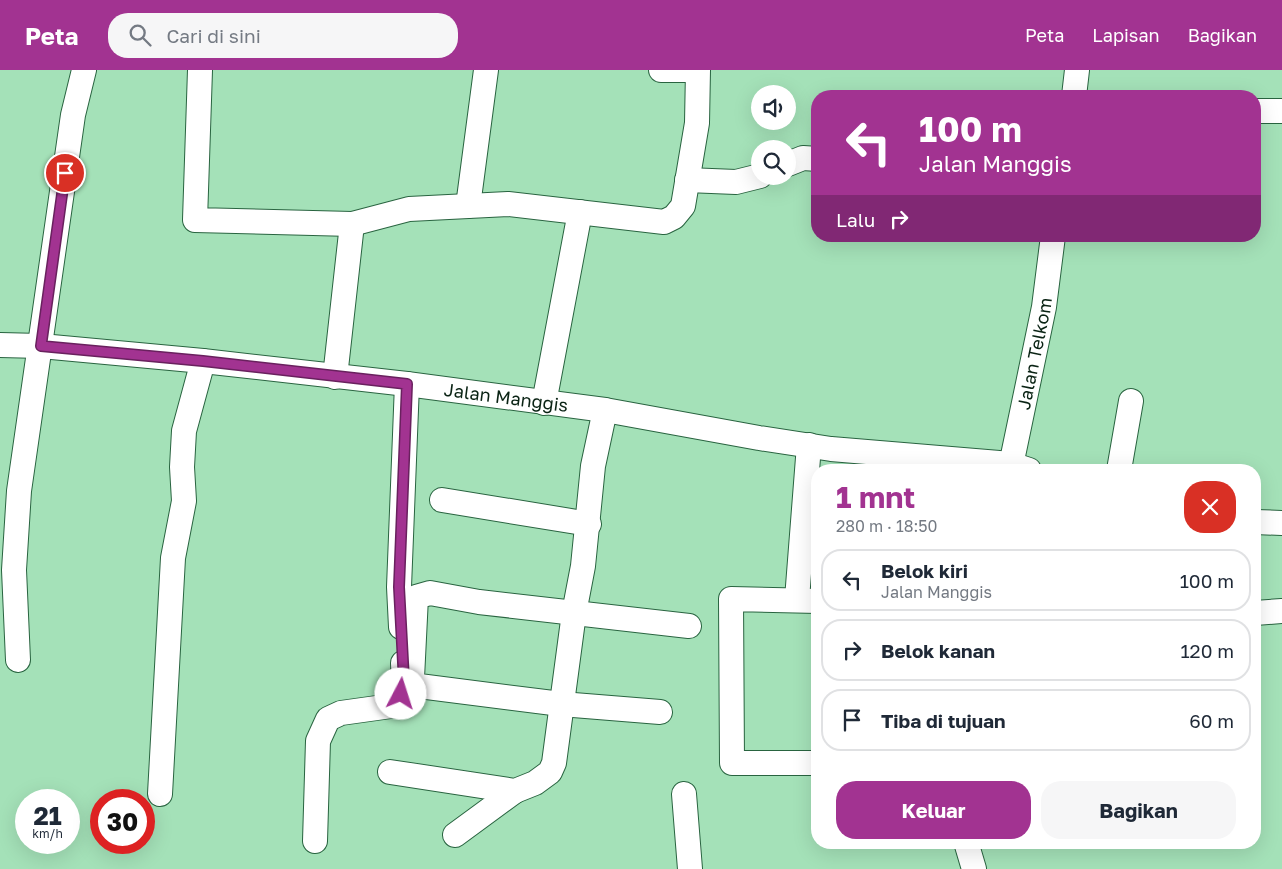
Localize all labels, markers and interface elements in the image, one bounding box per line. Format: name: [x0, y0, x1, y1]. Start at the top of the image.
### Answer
search box: [108, 13, 458, 58]
text: Peta: [25, 21, 78, 50]
icon: search: [126, 21, 154, 49]
text: Cari di sini: [166, 24, 261, 47]
text: Peta: [1025, 24, 1064, 46]
text: Lapisan: [1092, 24, 1160, 46]
text: Bagikan: [1188, 24, 1257, 46]
map controls: [751, 85, 796, 185]
button: sound: [751, 85, 796, 130]
text: 100 m: [919, 108, 1022, 150]
icon: left: [836, 110, 901, 175]
button: search: [751, 140, 796, 185]
text: Jalan Manggis: [919, 150, 1072, 177]
pin: [44, 152, 86, 194]
icon: arrive: [51, 159, 79, 187]
icon: right: [885, 205, 913, 233]
text: Lalu: [836, 208, 875, 231]
street label: Jalan Telkom: [1012, 296, 1056, 412]
street label: Jalan Manggis: [443, 378, 570, 416]
text: 1 mnt: [836, 479, 915, 515]
button: close: [1184, 481, 1236, 533]
text: 280 m · 18:50: [836, 516, 937, 536]
text: Belok kiri: [881, 559, 968, 582]
icon: left: [838, 566, 866, 594]
text: 100 m: [1180, 569, 1234, 592]
text: Jalan Manggis: [881, 582, 992, 602]
icon: right: [838, 636, 866, 664]
text: Belok kanan: [881, 639, 995, 662]
text: 120 m: [1180, 639, 1234, 662]
position arrow: [374, 667, 426, 719]
icon: arrive: [838, 706, 866, 734]
text: Tiba di tujuan: [881, 709, 1006, 732]
text: 60 m: [1189, 709, 1234, 732]
button: Keluar: [836, 781, 1031, 839]
button: Bagikan: [1041, 781, 1236, 839]
speed limit sign: 30: [90, 789, 155, 854]
text: 21: [33, 800, 62, 831]
text: km/h: [32, 826, 63, 841]

